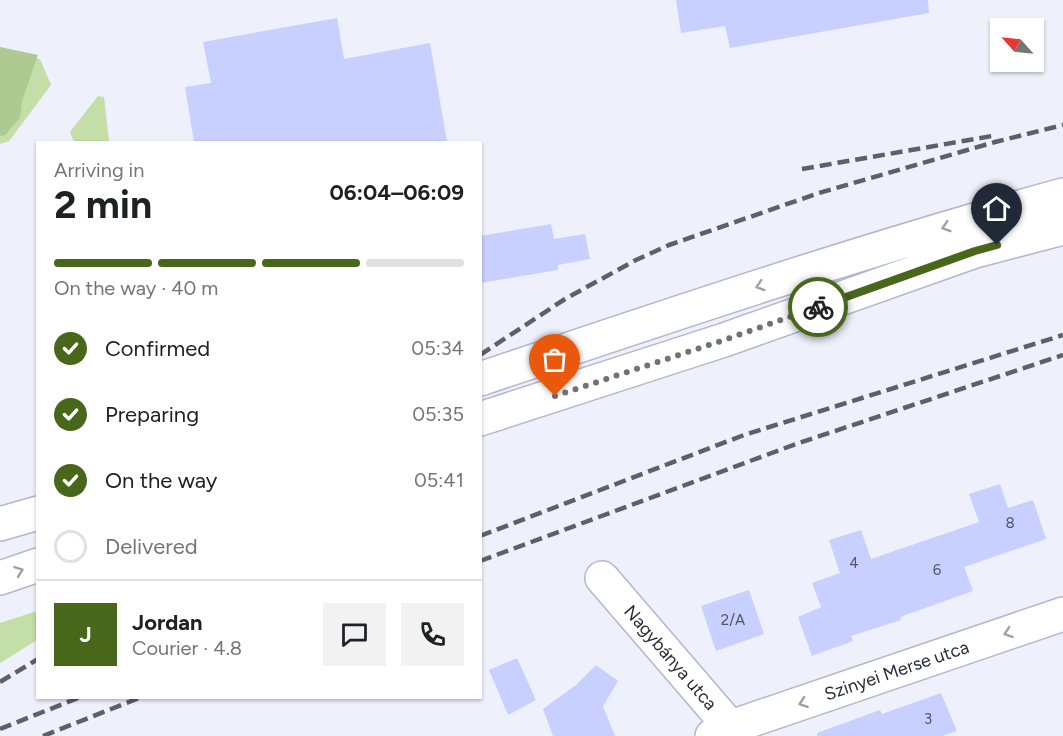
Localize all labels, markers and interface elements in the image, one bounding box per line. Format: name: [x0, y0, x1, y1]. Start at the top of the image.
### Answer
north arrow: [990, 18, 1044, 72]
map controls: [990, 18, 1044, 72]
text: Arriving in: [54, 158, 144, 182]
text: 06:04–06:09: [329, 179, 464, 206]
text: 2 min: [54, 181, 152, 228]
pin: [971, 183, 1022, 245]
icon: home: [980, 192, 1013, 225]
one-way arrow: [941, 220, 952, 232]
text: On the way · 40 m: [54, 276, 218, 300]
courier: [788, 277, 848, 337]
one-way arrow: [755, 279, 766, 291]
icon: bike: [802, 291, 835, 324]
icon: check: [54, 332, 87, 365]
pin: [529, 334, 580, 396]
text: Confirmed: [105, 335, 210, 362]
text: 05:34: [411, 336, 464, 360]
icon: bag: [538, 343, 571, 376]
icon: check: [54, 398, 87, 431]
text: Preparing: [105, 401, 199, 428]
text: 05:35: [412, 402, 464, 426]
icon: check: [54, 464, 87, 497]
text: On the way: [105, 467, 217, 494]
text: 05:41: [414, 468, 464, 492]
house number: 8: [1005, 514, 1015, 532]
text: Delivered: [105, 533, 198, 560]
house number: 4: [849, 554, 859, 572]
house number: 6: [933, 561, 942, 579]
one-way arrow: [13, 566, 24, 579]
street label: Nagybánya utca: [619, 601, 722, 715]
button: chat: [323, 603, 386, 666]
button: phone: [401, 603, 464, 666]
text: Jordan: [132, 609, 203, 636]
house number: 2/A: [721, 611, 745, 629]
text: J: [79, 621, 92, 648]
one-way arrow: [1003, 625, 1014, 638]
text: Courier · 4.8: [132, 636, 242, 660]
street label: Szinyei Merse utca: [821, 636, 972, 705]
one-way arrow: [798, 695, 809, 708]
house number: 3: [924, 710, 932, 728]

